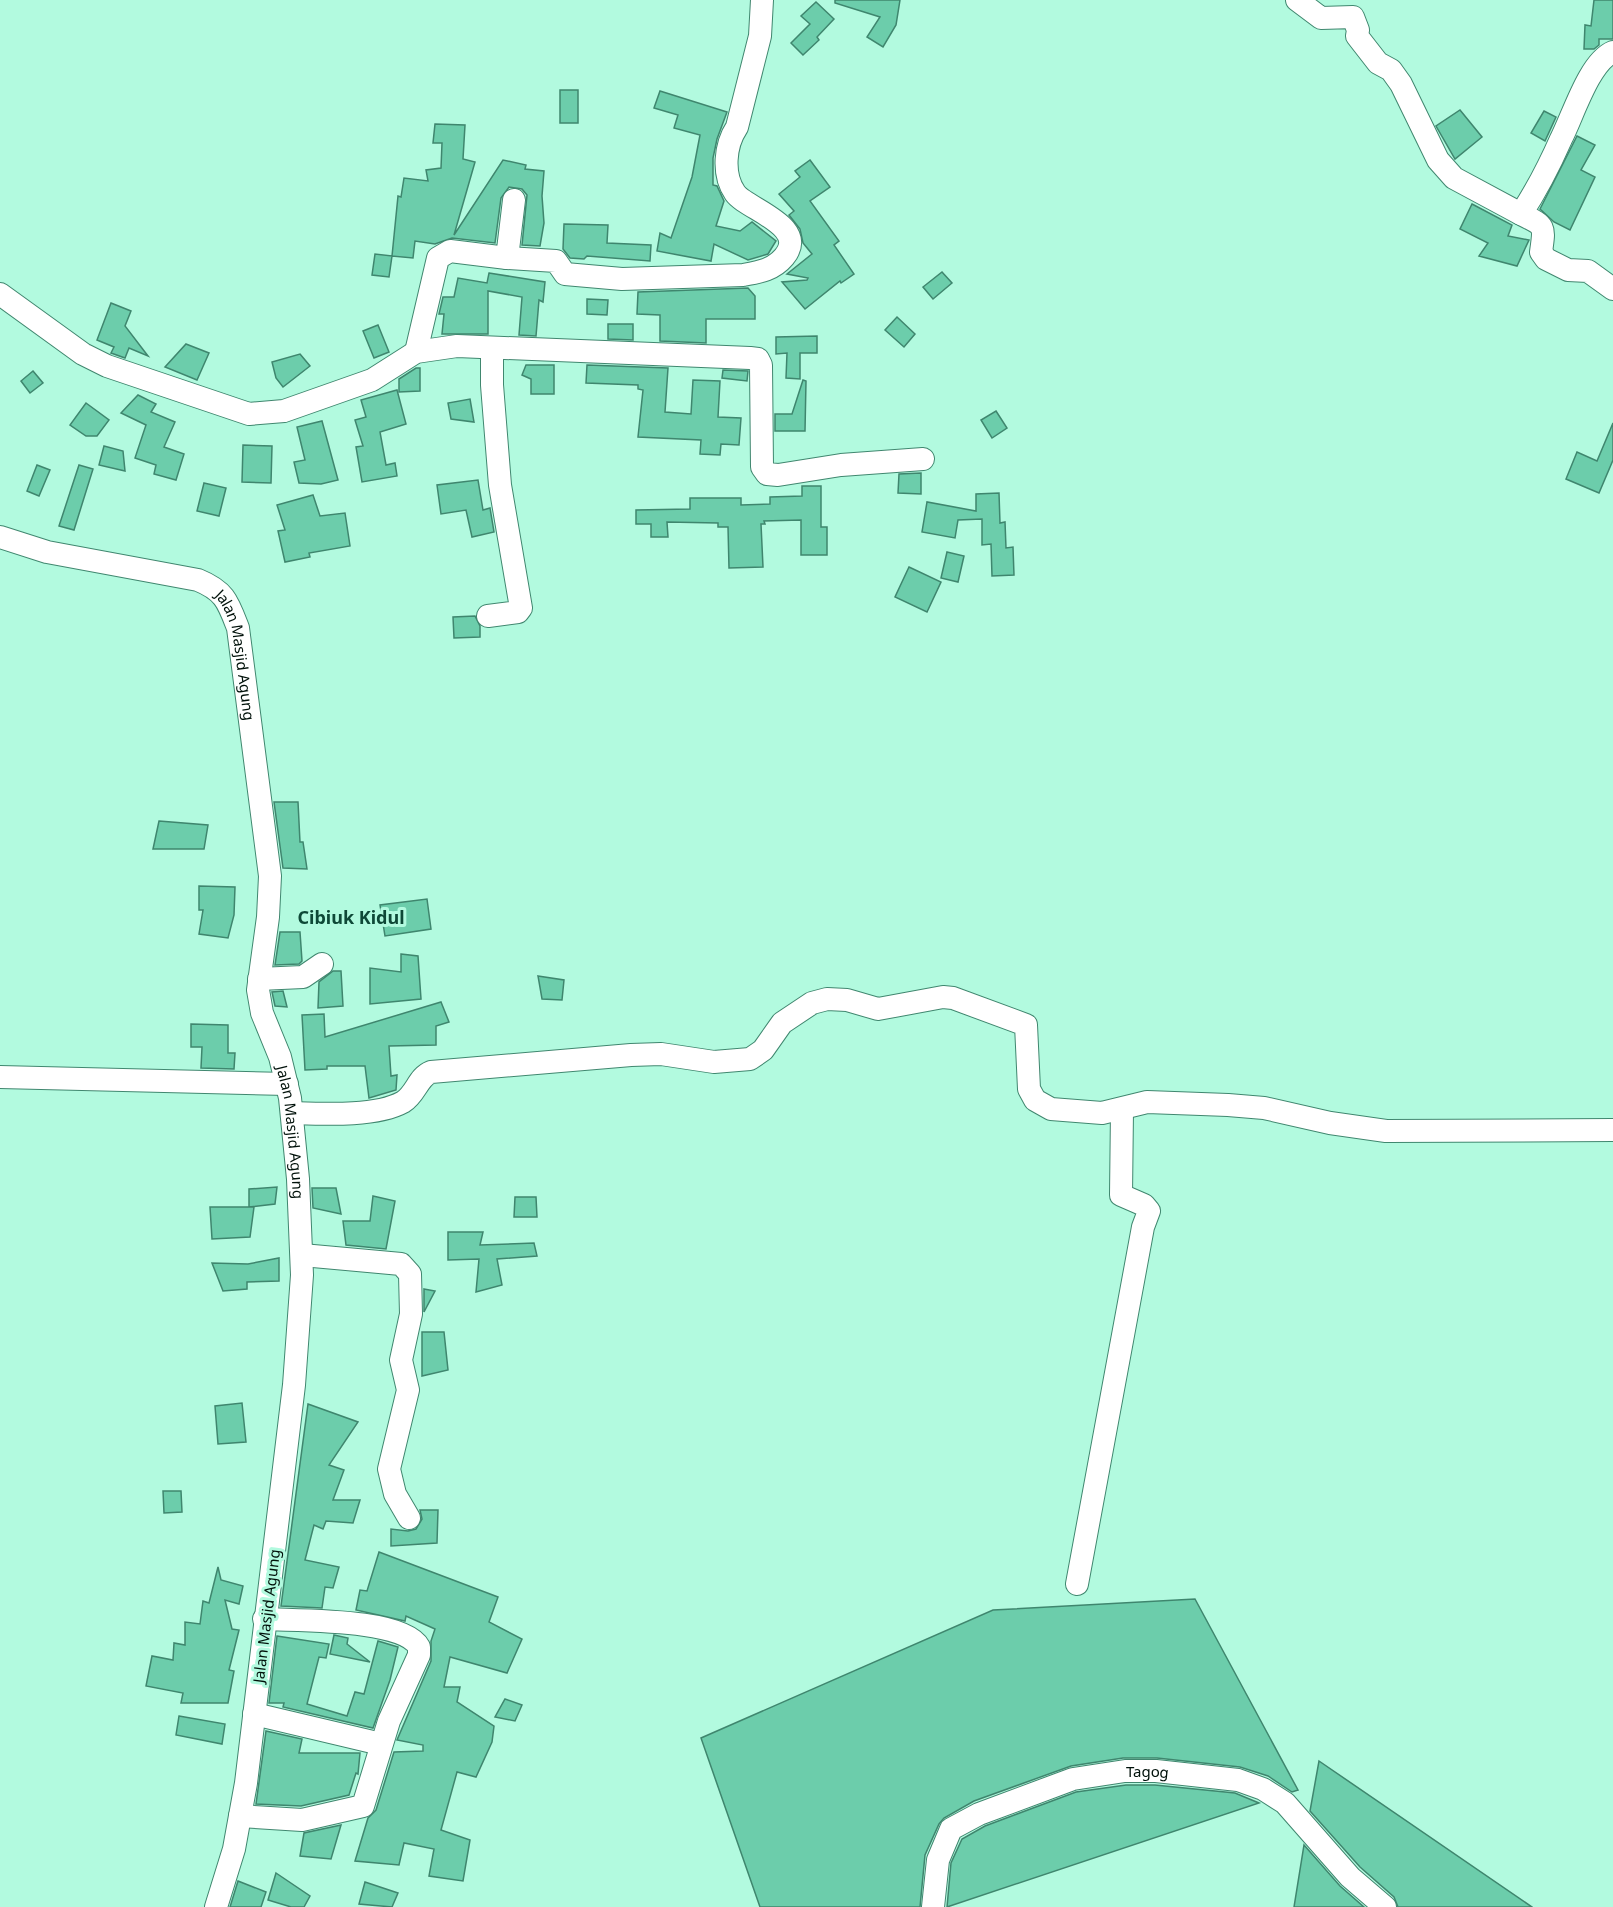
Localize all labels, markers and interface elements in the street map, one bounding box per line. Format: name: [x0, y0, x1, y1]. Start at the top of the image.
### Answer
street label: Jalan Masjid Agung: [210, 583, 260, 722]
district label: Cibiuk Kidul: [297, 905, 405, 929]
street label: Jalan Masjid Agung: [272, 1061, 309, 1199]
street label: Jalan Masjid Agung: [248, 1548, 284, 1686]
street label: Tagog: [1126, 1761, 1170, 1782]

